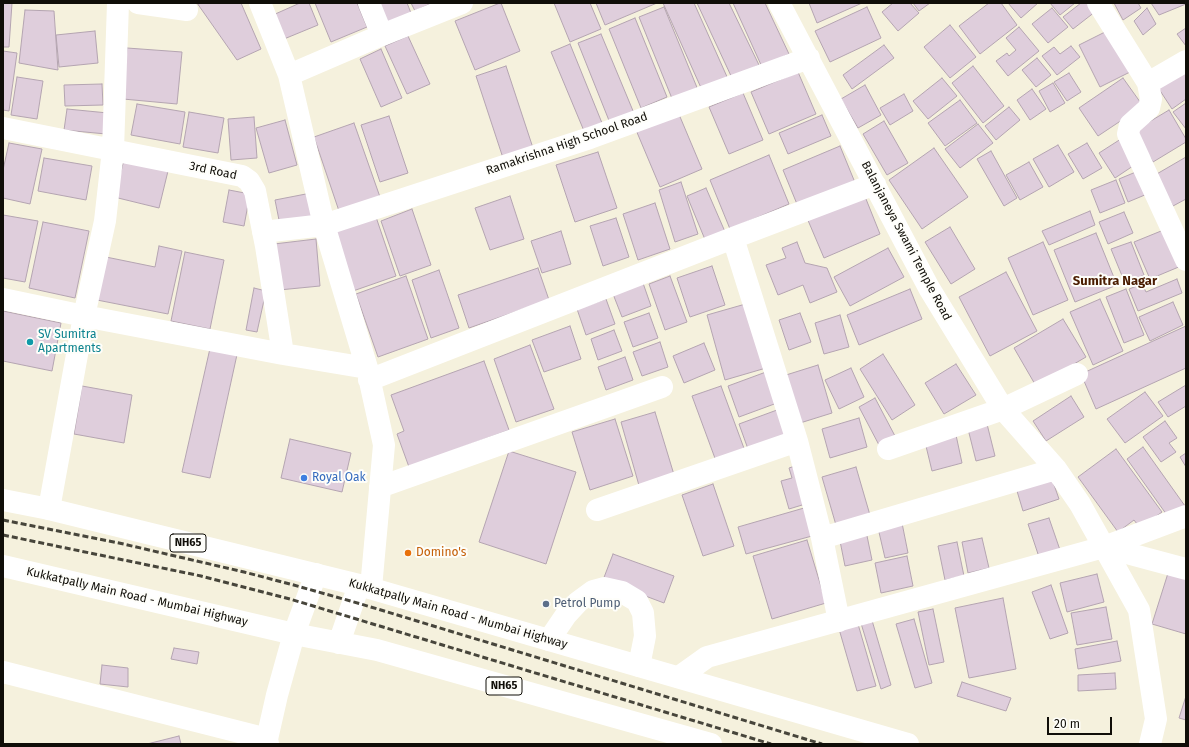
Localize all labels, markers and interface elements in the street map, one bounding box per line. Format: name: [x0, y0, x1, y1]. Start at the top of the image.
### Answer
street label: Ramakrishna High School Road: [484, 110, 650, 178]
street label: 3rd Road: [188, 159, 238, 183]
street label: Balanjaneya Swami Temple Road: [858, 159, 954, 323]
district label: Sumitra Nagar: [1073, 273, 1157, 289]
place label: SV Sumitra Apartments: [38, 328, 101, 356]
marker: SV Sumitra Apartments: [25, 337, 35, 347]
place label: Royal Oak: [312, 471, 366, 485]
marker: Royal Oak: [299, 473, 309, 483]
road number: NH65: [170, 534, 206, 552]
place label: Domino's: [416, 546, 466, 560]
marker: Domino's: [403, 548, 413, 558]
street label: Kukkatpally Main Road - Mumbai Highway: [25, 564, 249, 630]
street label: Kukkatpally Main Road - Mumbai Highway: [347, 576, 569, 652]
place label: Petrol Pump: [554, 597, 621, 611]
marker: Petrol Pump: [541, 599, 551, 609]
road number: NH65: [486, 677, 522, 695]
scale bar: [1049, 709, 1114, 735]
text: 20 m: [1054, 717, 1080, 731]

